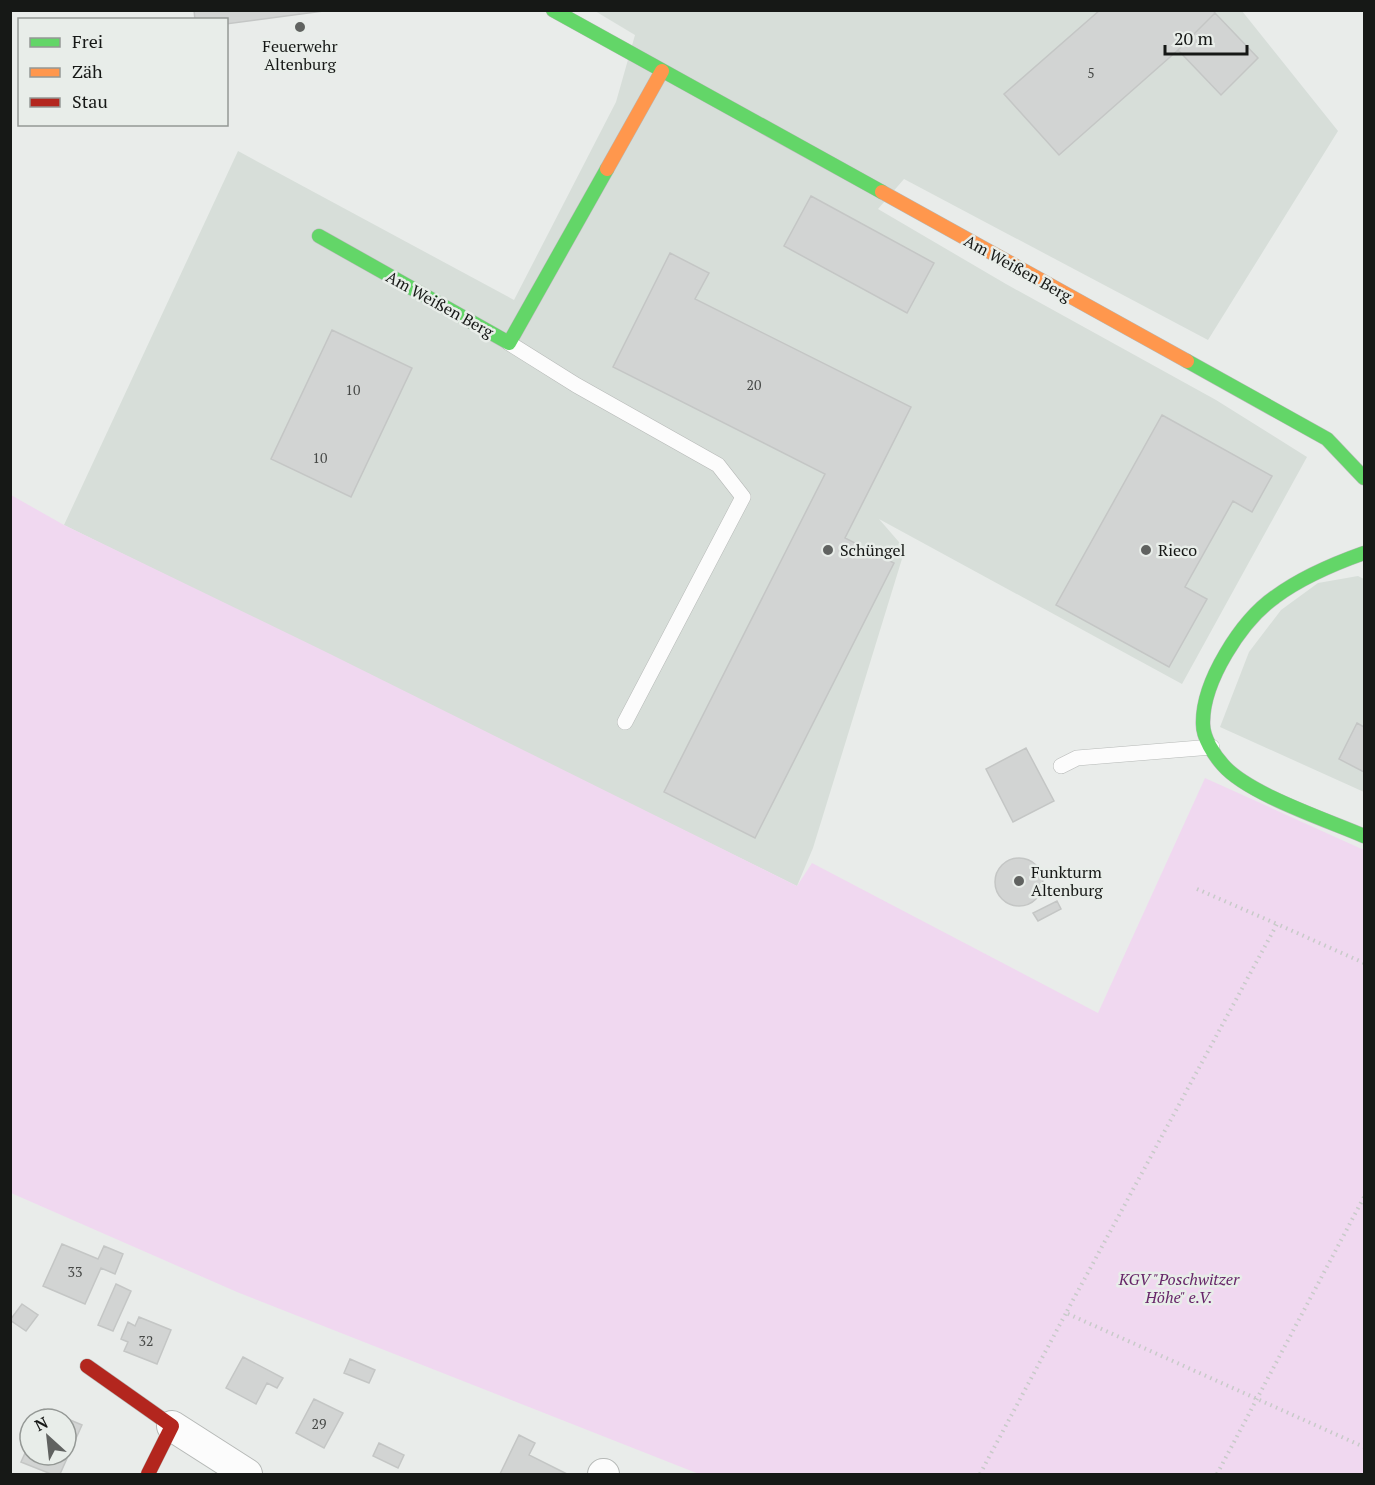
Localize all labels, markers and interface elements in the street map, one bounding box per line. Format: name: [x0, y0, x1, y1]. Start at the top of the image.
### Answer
legend: [18, 18, 228, 126]
scale bar: [1165, 18, 1248, 56]
marker: Feuerwehr Altenburg: [293, 20, 307, 34]
text: 20 m: [1174, 26, 1214, 50]
text: Frei: [72, 29, 103, 53]
place label: Feuerwehr Altenburg: [262, 35, 339, 75]
text: Zäh: [72, 59, 103, 83]
house number: 5: [1087, 63, 1095, 82]
text: Stau: [72, 89, 108, 113]
street label: Am Weißen Berg: [960, 229, 1076, 307]
street label: Am Weißen Berg: [382, 265, 498, 343]
house number: 20: [747, 375, 761, 394]
house number: 10: [346, 380, 360, 399]
house number: 10: [313, 448, 327, 467]
place label: Schüngel: [840, 539, 906, 561]
place label: Rieco: [1158, 539, 1197, 561]
marker: Schüngel: [821, 543, 835, 557]
marker: Rieco: [1139, 543, 1153, 557]
place label: Funkturm Altenburg: [1031, 861, 1103, 901]
marker: Funkturm Altenburg: [1012, 874, 1026, 888]
house number: 33: [68, 1262, 82, 1281]
park label: KGV "Poschwitzer Höhe" e.V.: [1118, 1268, 1240, 1308]
house number: 32: [139, 1331, 153, 1350]
north arrow: [18, 1407, 78, 1467]
text: N: [31, 1411, 52, 1436]
house number: 29: [312, 1414, 326, 1433]

